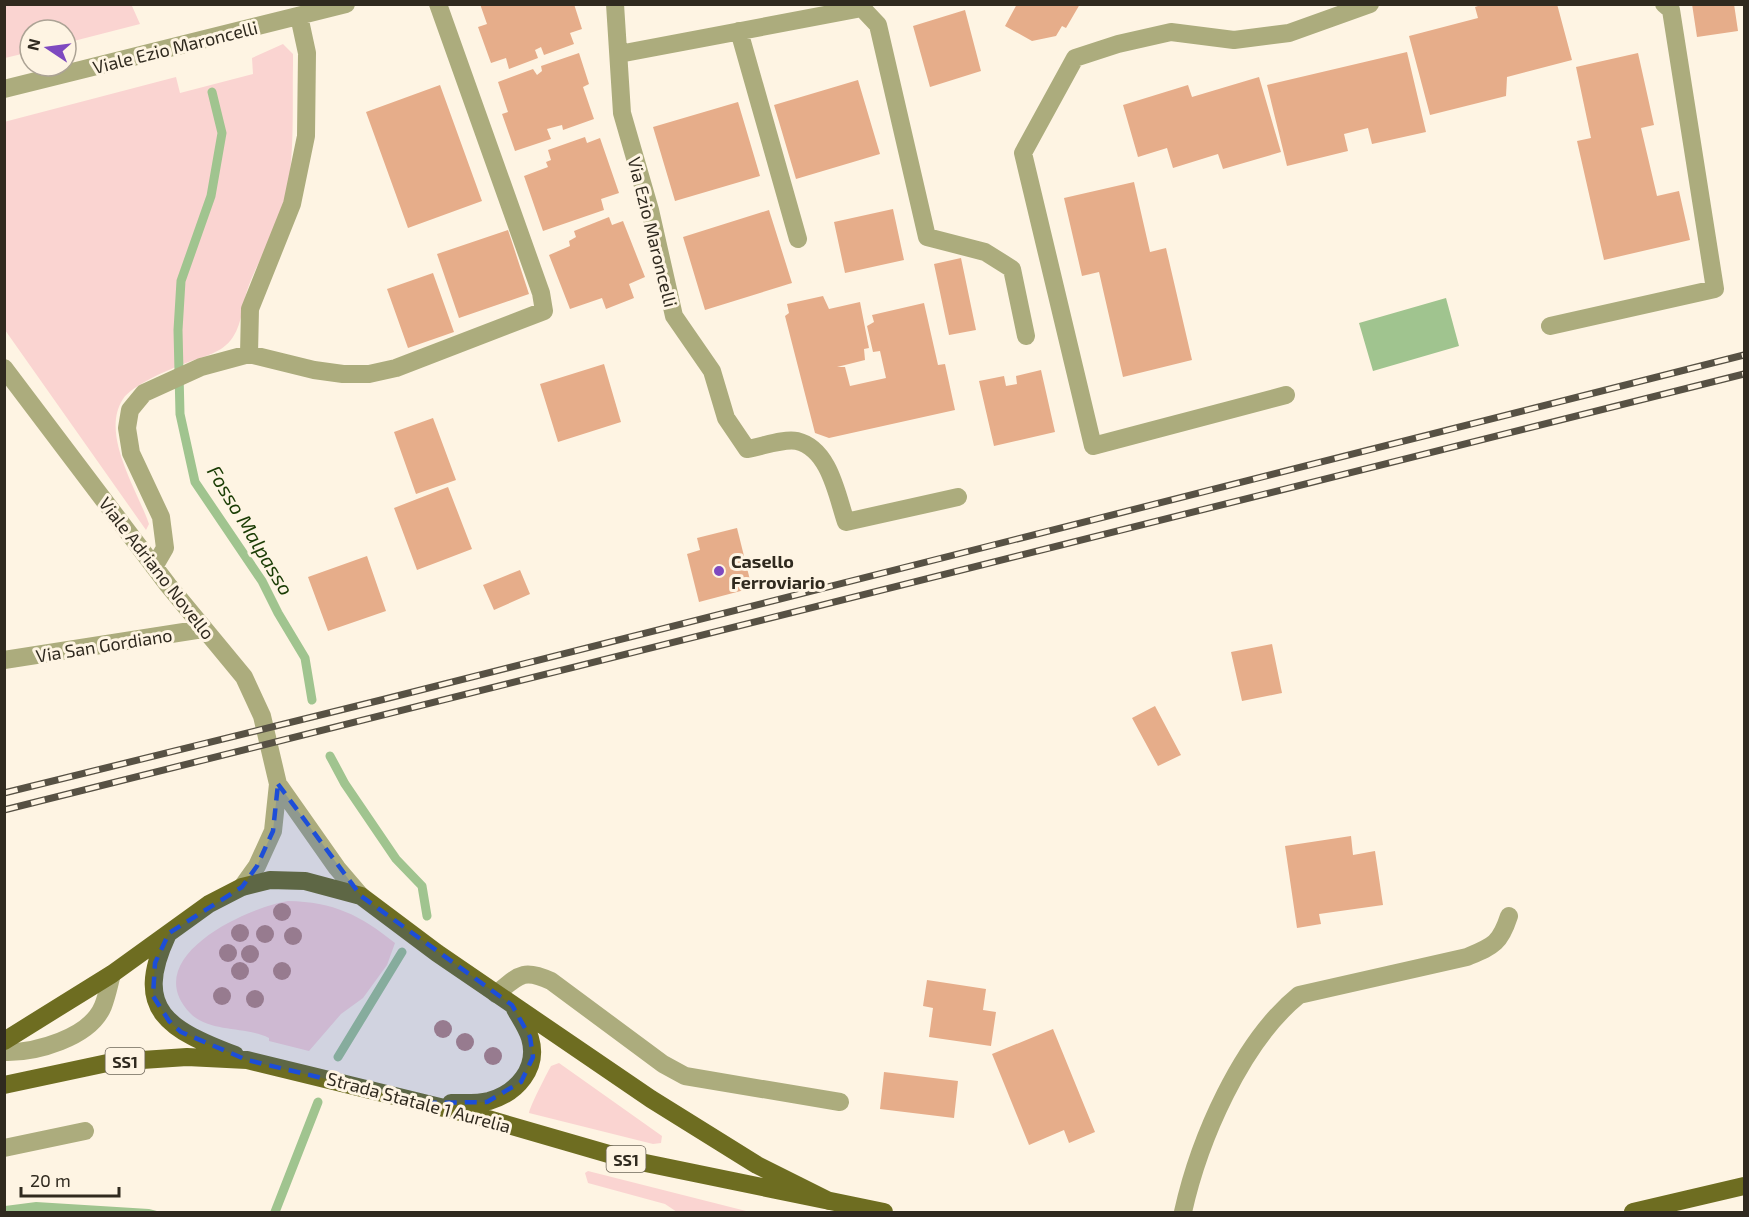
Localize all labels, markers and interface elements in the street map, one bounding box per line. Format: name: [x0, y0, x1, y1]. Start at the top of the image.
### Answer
street label: Viale Ezio Maroncelli: [90, 16, 260, 78]
north arrow: [18, 18, 78, 78]
text: N: [22, 37, 43, 52]
street label: Via Ezio Maroncelli: [624, 155, 682, 309]
water label: Fosso Malpasso: [203, 461, 299, 599]
street label: Viale Adriano Novello: [95, 492, 219, 644]
place label: Casello Ferroviario: [731, 550, 825, 593]
marker: Casello Ferroviario: [712, 564, 726, 578]
street label: Via San Gordiano: [34, 623, 174, 667]
road number: SS1: [106, 1048, 144, 1074]
street label: Strada Statale 1 Aurelia: [325, 1067, 513, 1137]
road number: SS1: [606, 1146, 646, 1172]
scale bar: [21, 1160, 118, 1198]
text: 20 m: [30, 1169, 71, 1191]

